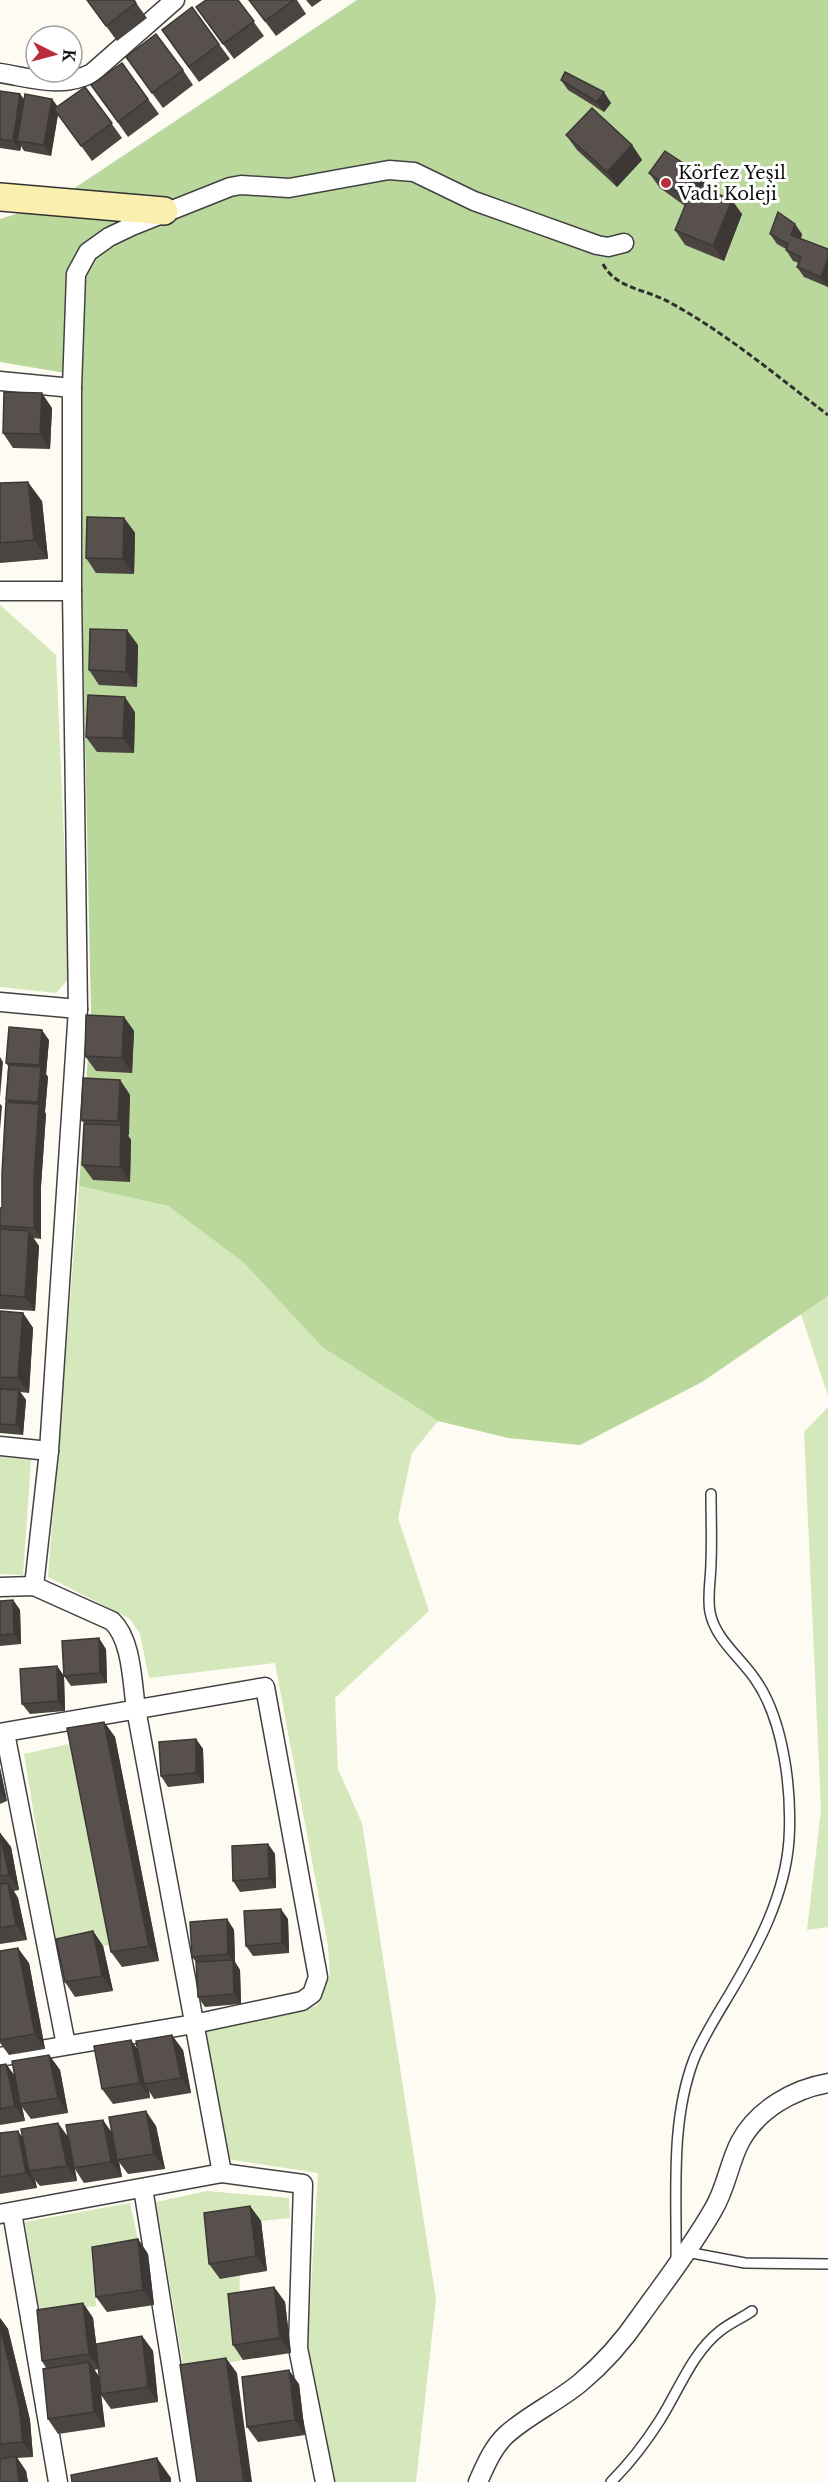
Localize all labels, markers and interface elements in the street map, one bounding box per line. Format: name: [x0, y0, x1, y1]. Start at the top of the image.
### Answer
north arrow: [24, 24, 84, 84]
text: K: [58, 48, 80, 64]
place label: Körfez Yeşil Vadi Koleji: [677, 162, 786, 205]
marker: Körfez Yeşil Vadi Koleji: [659, 176, 673, 190]

